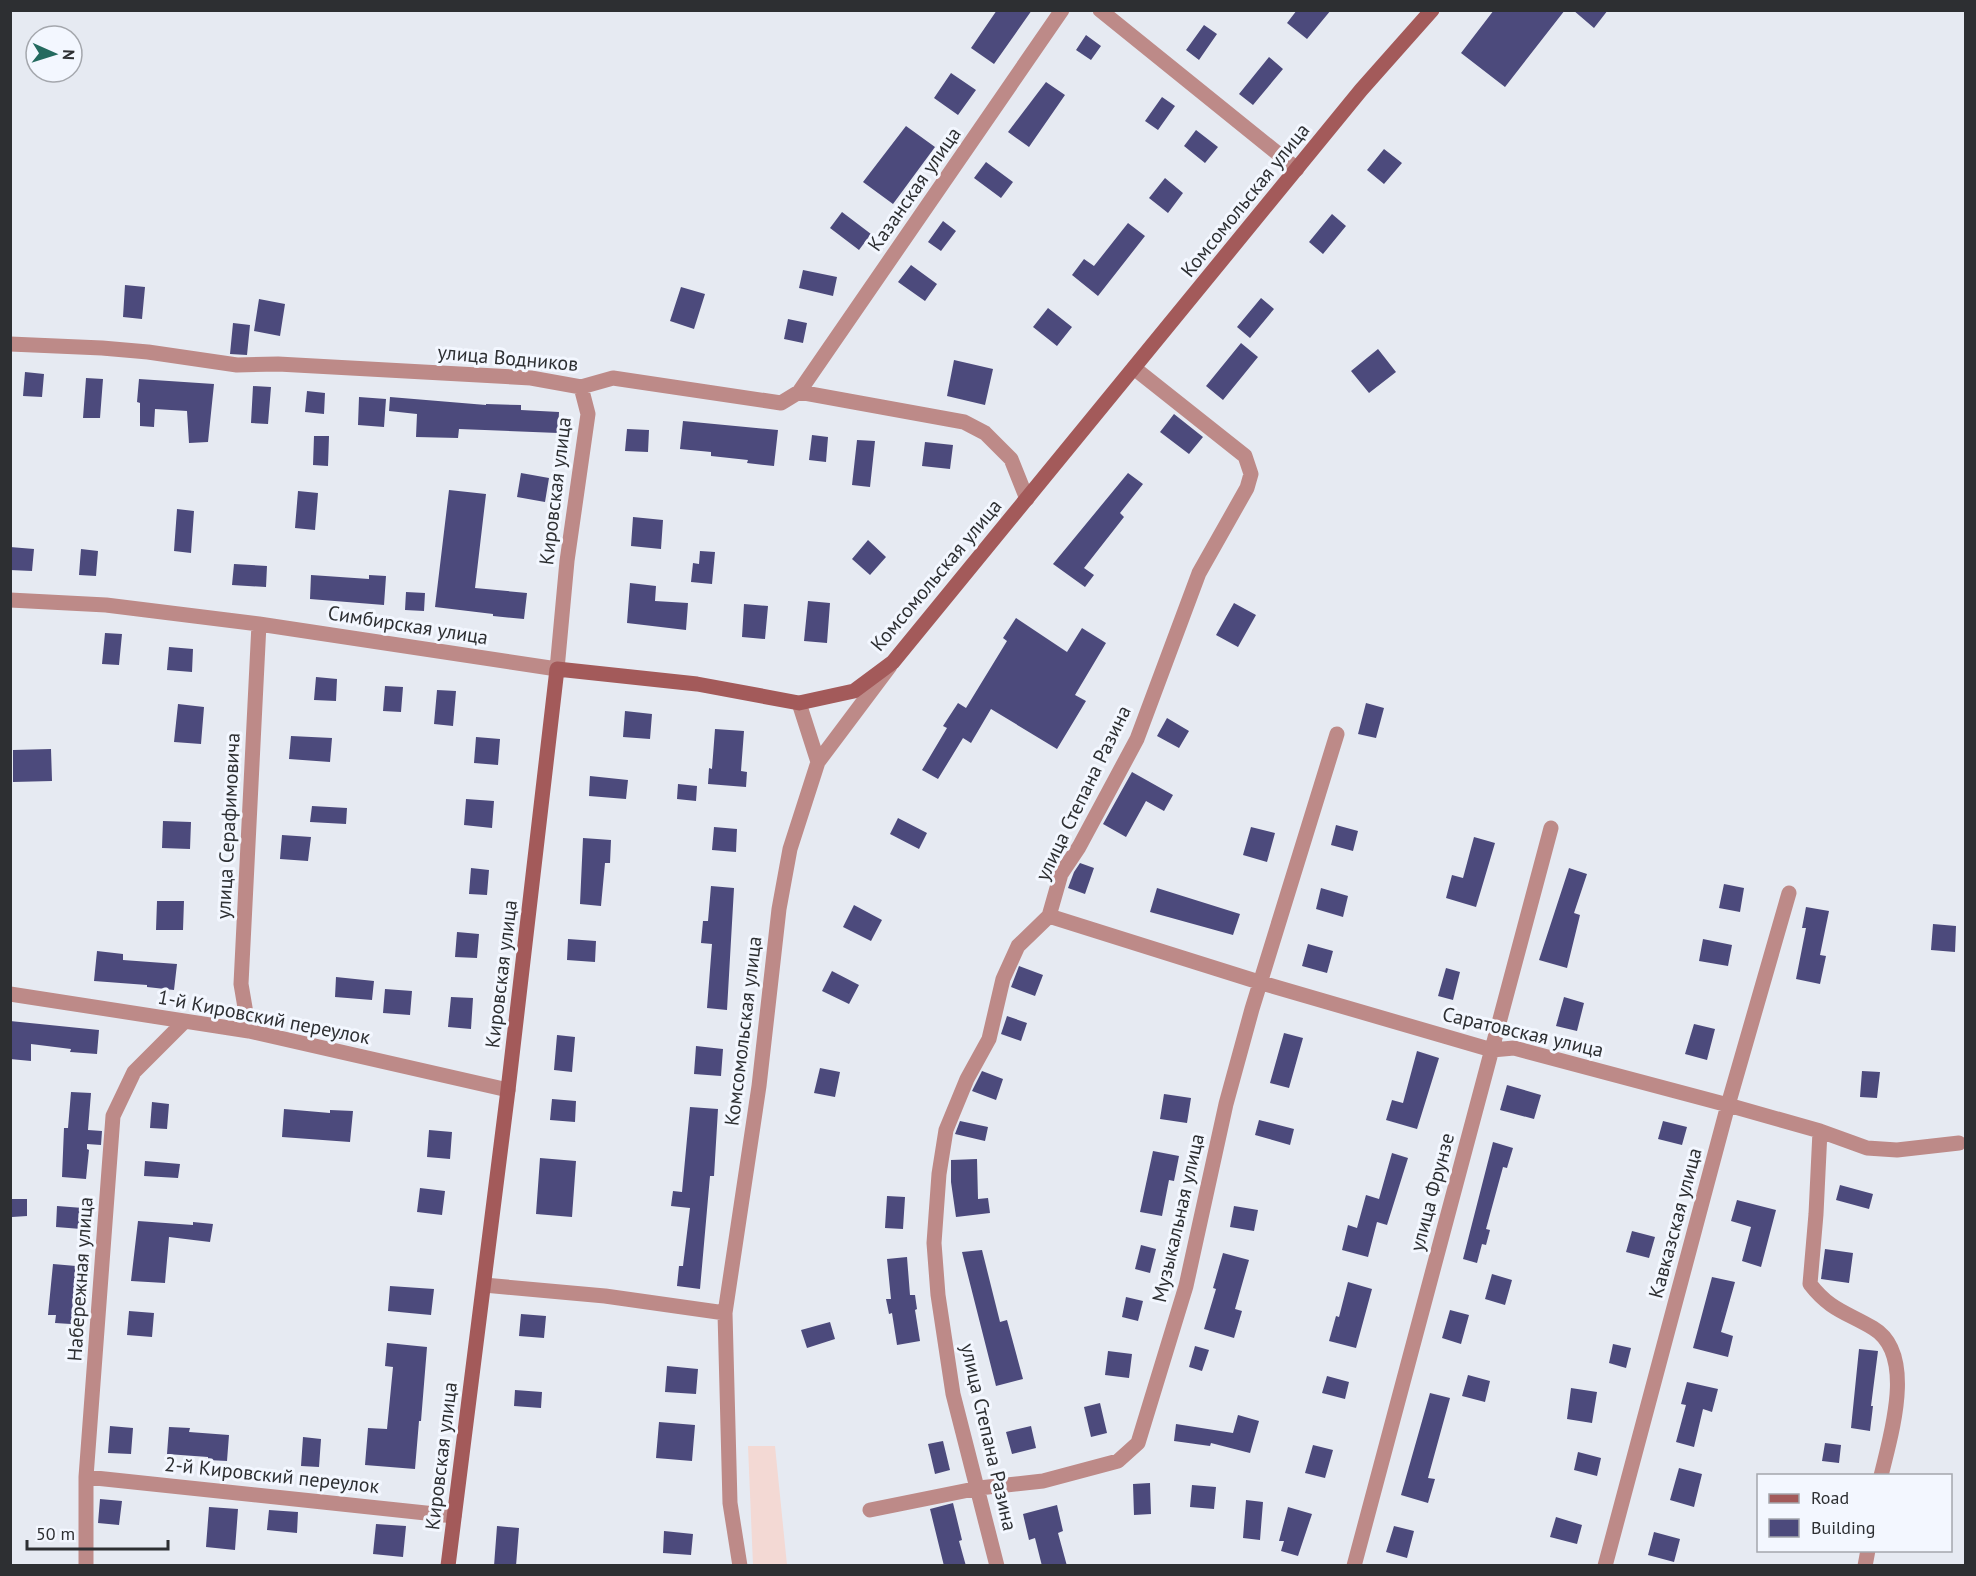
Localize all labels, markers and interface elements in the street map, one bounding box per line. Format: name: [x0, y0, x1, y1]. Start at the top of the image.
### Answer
north arrow: [24, 24, 84, 84]
text: N: [59, 49, 79, 61]
street label: Комсомольская улица: [1175, 118, 1315, 282]
street label: Казанская улица: [862, 122, 966, 256]
street label: улица Водников: [437, 339, 579, 377]
street label: Кировская улица: [533, 416, 577, 566]
street label: Комсомольская улица: [865, 494, 1007, 656]
street label: Симбирская улица: [326, 599, 490, 651]
street label: улица Степана Разина: [1029, 701, 1137, 885]
street label: улица Серафимовича: [210, 732, 246, 920]
street label: Кировская улица: [479, 899, 523, 1049]
street label: Комсомольская улица: [718, 935, 768, 1127]
street label: 1-й Кировский переулок: [156, 984, 373, 1050]
street label: Саратовская улица: [1440, 1001, 1606, 1063]
street label: улица Фрунзе: [1404, 1130, 1460, 1254]
street label: Музыкальная улица: [1146, 1131, 1210, 1305]
street label: Кавказская улица: [1642, 1145, 1708, 1301]
street label: Набережная улица: [61, 1196, 99, 1362]
street label: улица Степана Разина: [955, 1341, 1023, 1533]
street label: Кировская улица: [419, 1381, 463, 1531]
street label: 2-й Кировский переулок: [163, 1451, 381, 1499]
legend: [1757, 1474, 1952, 1552]
text: Road: [1811, 1486, 1849, 1509]
scale bar: [27, 1513, 168, 1551]
text: Building: [1811, 1516, 1875, 1539]
text: 50 m: [36, 1522, 75, 1545]

